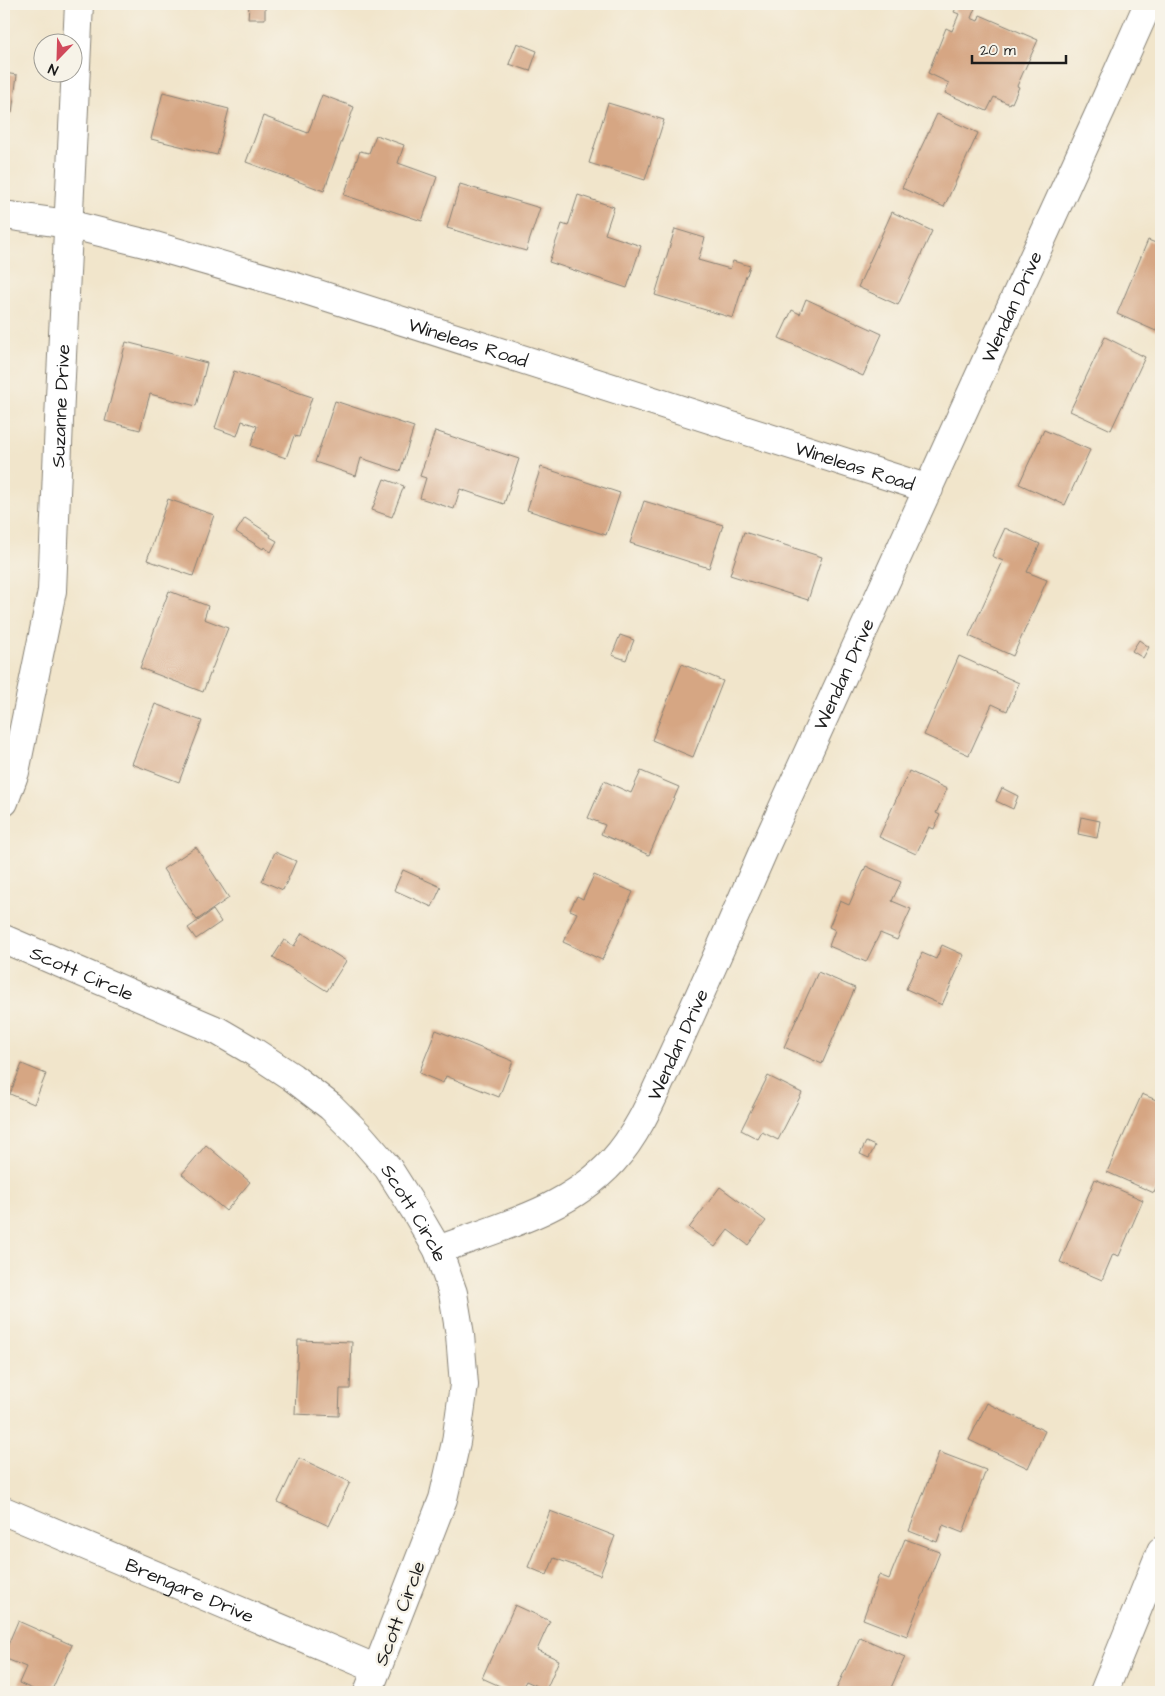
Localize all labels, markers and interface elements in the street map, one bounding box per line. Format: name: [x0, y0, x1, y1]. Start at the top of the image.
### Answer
north arrow: [32, 32, 82, 82]
scale bar: [972, 32, 1066, 64]
text: 20 m: [980, 40, 1016, 61]
text: N: [45, 58, 61, 80]
street label: Wendan Drive: [975, 247, 1050, 367]
street label: Wineleas Road: [404, 312, 531, 375]
street label: Suzanne Drive: [45, 343, 78, 468]
street label: Wineleas Road: [791, 435, 918, 499]
street label: Wendan Drive: [808, 614, 882, 735]
street label: Scott Circle: [26, 940, 137, 1008]
street label: Wendan Drive: [641, 985, 716, 1105]
street label: Scott Circle: [374, 1159, 453, 1265]
street label: Brengare Drive: [121, 1552, 258, 1630]
street label: Scott Circle: [368, 1557, 433, 1670]

